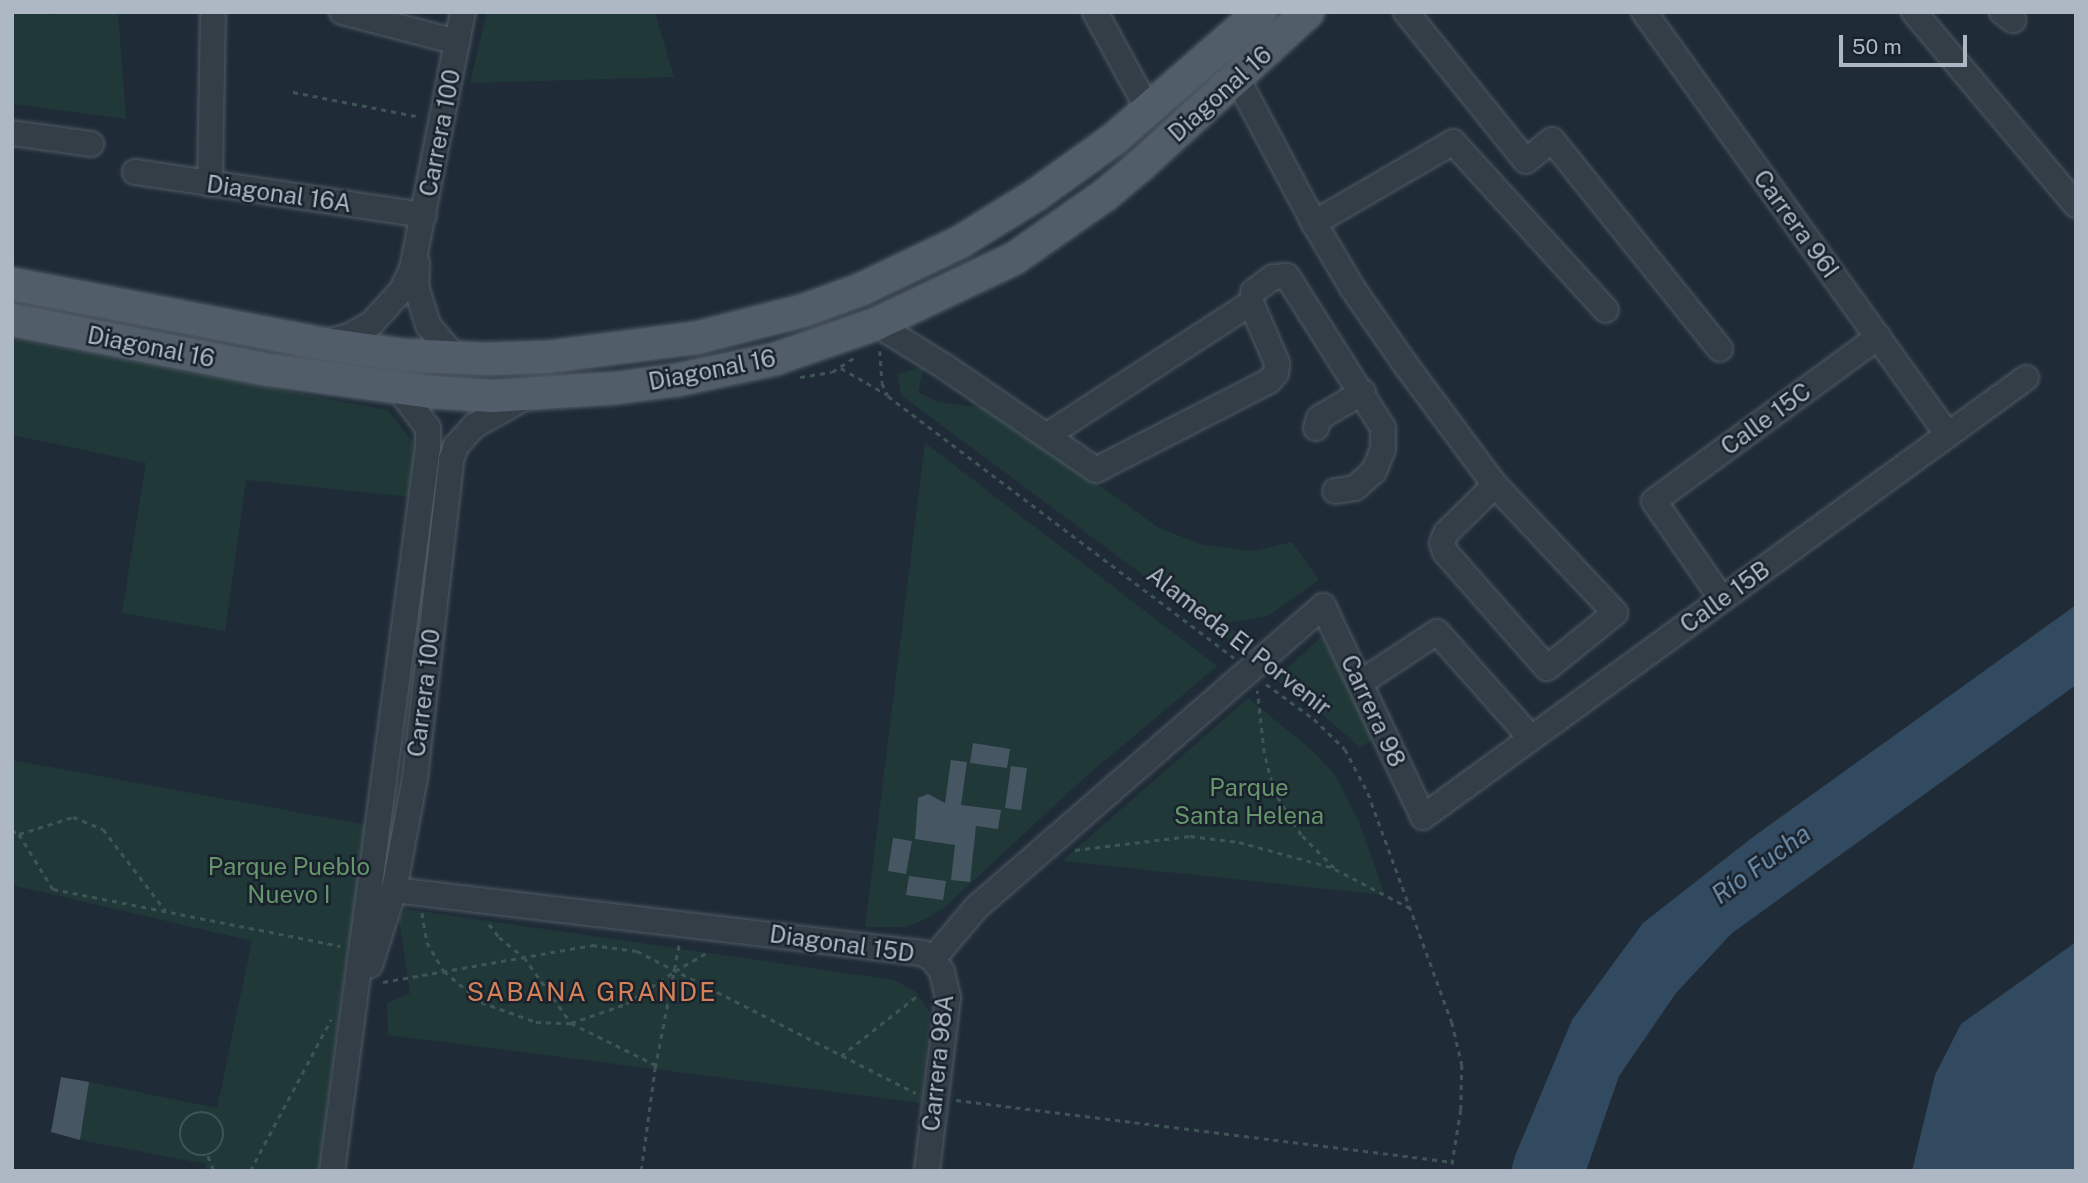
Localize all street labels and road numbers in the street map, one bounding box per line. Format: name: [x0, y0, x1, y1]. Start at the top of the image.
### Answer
street label: Diagonal 16: [1162, 40, 1278, 148]
street label: Carrera 100: [414, 67, 466, 199]
street label: Carrera 96I: [1747, 164, 1845, 284]
street label: Diagonal 16A: [205, 170, 353, 218]
street label: Diagonal 16: [85, 321, 217, 373]
street label: Diagonal 16: [646, 344, 778, 396]
street label: Calle 15C: [1715, 377, 1817, 461]
street label: Calle 15B: [1675, 555, 1775, 639]
street label: Alameda El Porvenir: [1141, 560, 1337, 722]
street label: Carrera 100: [402, 627, 446, 759]
street label: Carrera 98: [1335, 650, 1411, 772]
street label: Diagonal 15D: [768, 920, 916, 968]
street label: Carrera 98A: [917, 993, 959, 1133]

